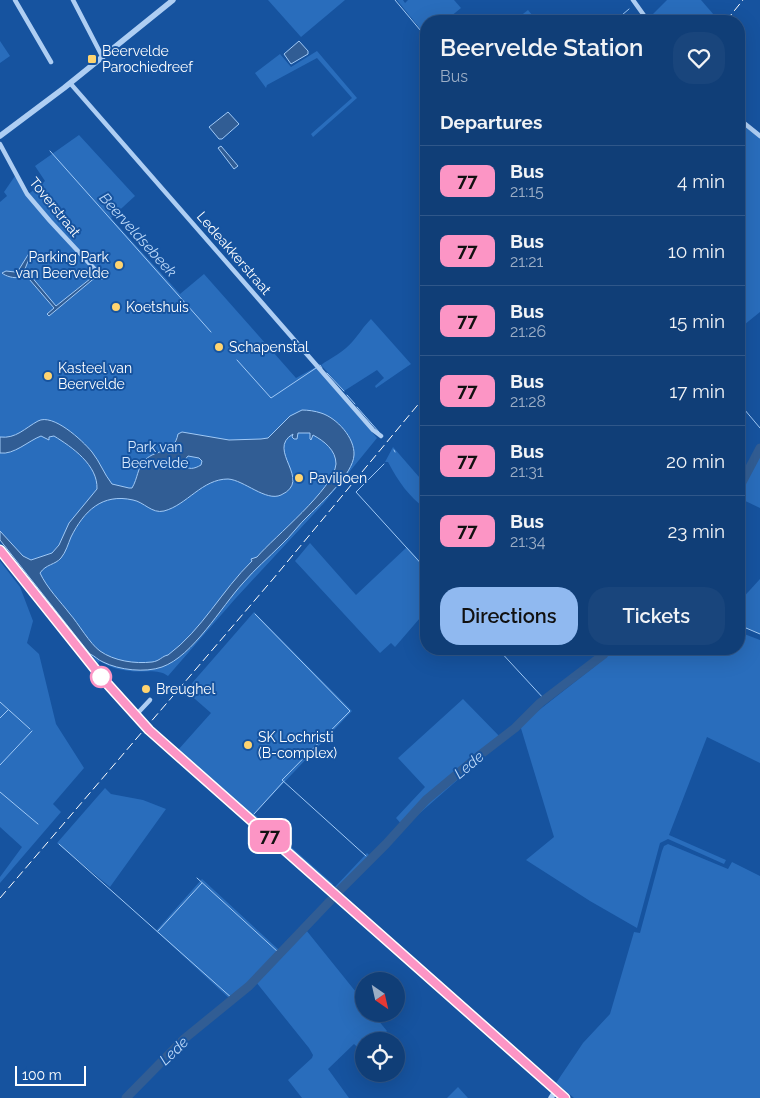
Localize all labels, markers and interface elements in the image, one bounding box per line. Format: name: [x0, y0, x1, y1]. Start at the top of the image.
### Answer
button: heart: [673, 32, 725, 84]
text: Beervelde Station: [440, 33, 643, 62]
place label: Beervelde Parochiedreef: [102, 43, 194, 75]
marker: Beervelde Parochiedreef: [86, 53, 98, 65]
text: Bus: [440, 67, 468, 86]
text: Departures: [440, 111, 542, 133]
text: Bus: [510, 160, 544, 182]
text: 77: [457, 170, 478, 191]
text: 4 min: [677, 170, 725, 192]
street label: Toverstraat: [26, 174, 84, 240]
text: 21:15: [510, 182, 544, 201]
water label: Beerveldsebeek: [96, 189, 180, 281]
street label: Ledeakkerstraat: [194, 208, 275, 298]
text: Bus: [510, 230, 544, 252]
text: 77: [457, 240, 478, 261]
text: 10 min: [668, 240, 725, 262]
place label: Parking Park van Beervelde: [16, 249, 110, 281]
text: 21:21: [510, 252, 543, 271]
marker: Parking Park van Beervelde: [113, 259, 125, 271]
place label: Koetshuis: [126, 299, 189, 315]
text: Bus: [510, 300, 544, 322]
marker: Koetshuis: [110, 301, 122, 313]
text: 77: [457, 310, 478, 331]
text: 15 min: [669, 310, 725, 332]
text: 21:26: [510, 322, 546, 341]
place label: Schapenstal: [229, 339, 309, 355]
marker: Schapenstal: [213, 341, 225, 353]
place label: Kasteel van Beervelde: [58, 360, 132, 392]
marker: Kasteel van Beervelde: [42, 370, 54, 382]
text: Bus: [510, 370, 544, 392]
text: 77: [457, 380, 478, 401]
text: 17 min: [669, 380, 725, 402]
text: 21:28: [510, 392, 546, 411]
park label: Park van Beervelde: [122, 439, 188, 471]
text: Bus: [510, 440, 544, 462]
text: 77: [457, 450, 478, 471]
text: 20 min: [666, 450, 725, 472]
text: 21:31: [510, 462, 544, 481]
place label: Paviljoen: [309, 470, 367, 486]
marker: Paviljoen: [293, 472, 305, 484]
text: Bus: [510, 510, 544, 532]
text: 77: [457, 520, 478, 541]
text: 23 min: [667, 520, 725, 542]
text: 21:34: [510, 532, 545, 551]
button: Directions: [440, 587, 578, 645]
button: Tickets: [588, 587, 725, 645]
unlabelled marker: [90, 666, 112, 688]
place label: Breughel: [156, 681, 216, 697]
marker: Breughel: [140, 683, 152, 695]
place label: SK Lochristi (B-complex): [258, 729, 337, 761]
marker: SK Lochristi (B-complex): [242, 739, 254, 751]
water label: Lede: [451, 747, 487, 783]
line badge: 77: [248, 820, 292, 852]
text: 77: [260, 825, 280, 846]
north arrow: [355, 972, 405, 1022]
map controls: [355, 972, 405, 1082]
button: locate: [355, 1032, 405, 1082]
water label: Lede: [156, 1033, 192, 1069]
scale bar: [15, 1063, 86, 1086]
text: 100 m: [22, 1067, 62, 1083]

